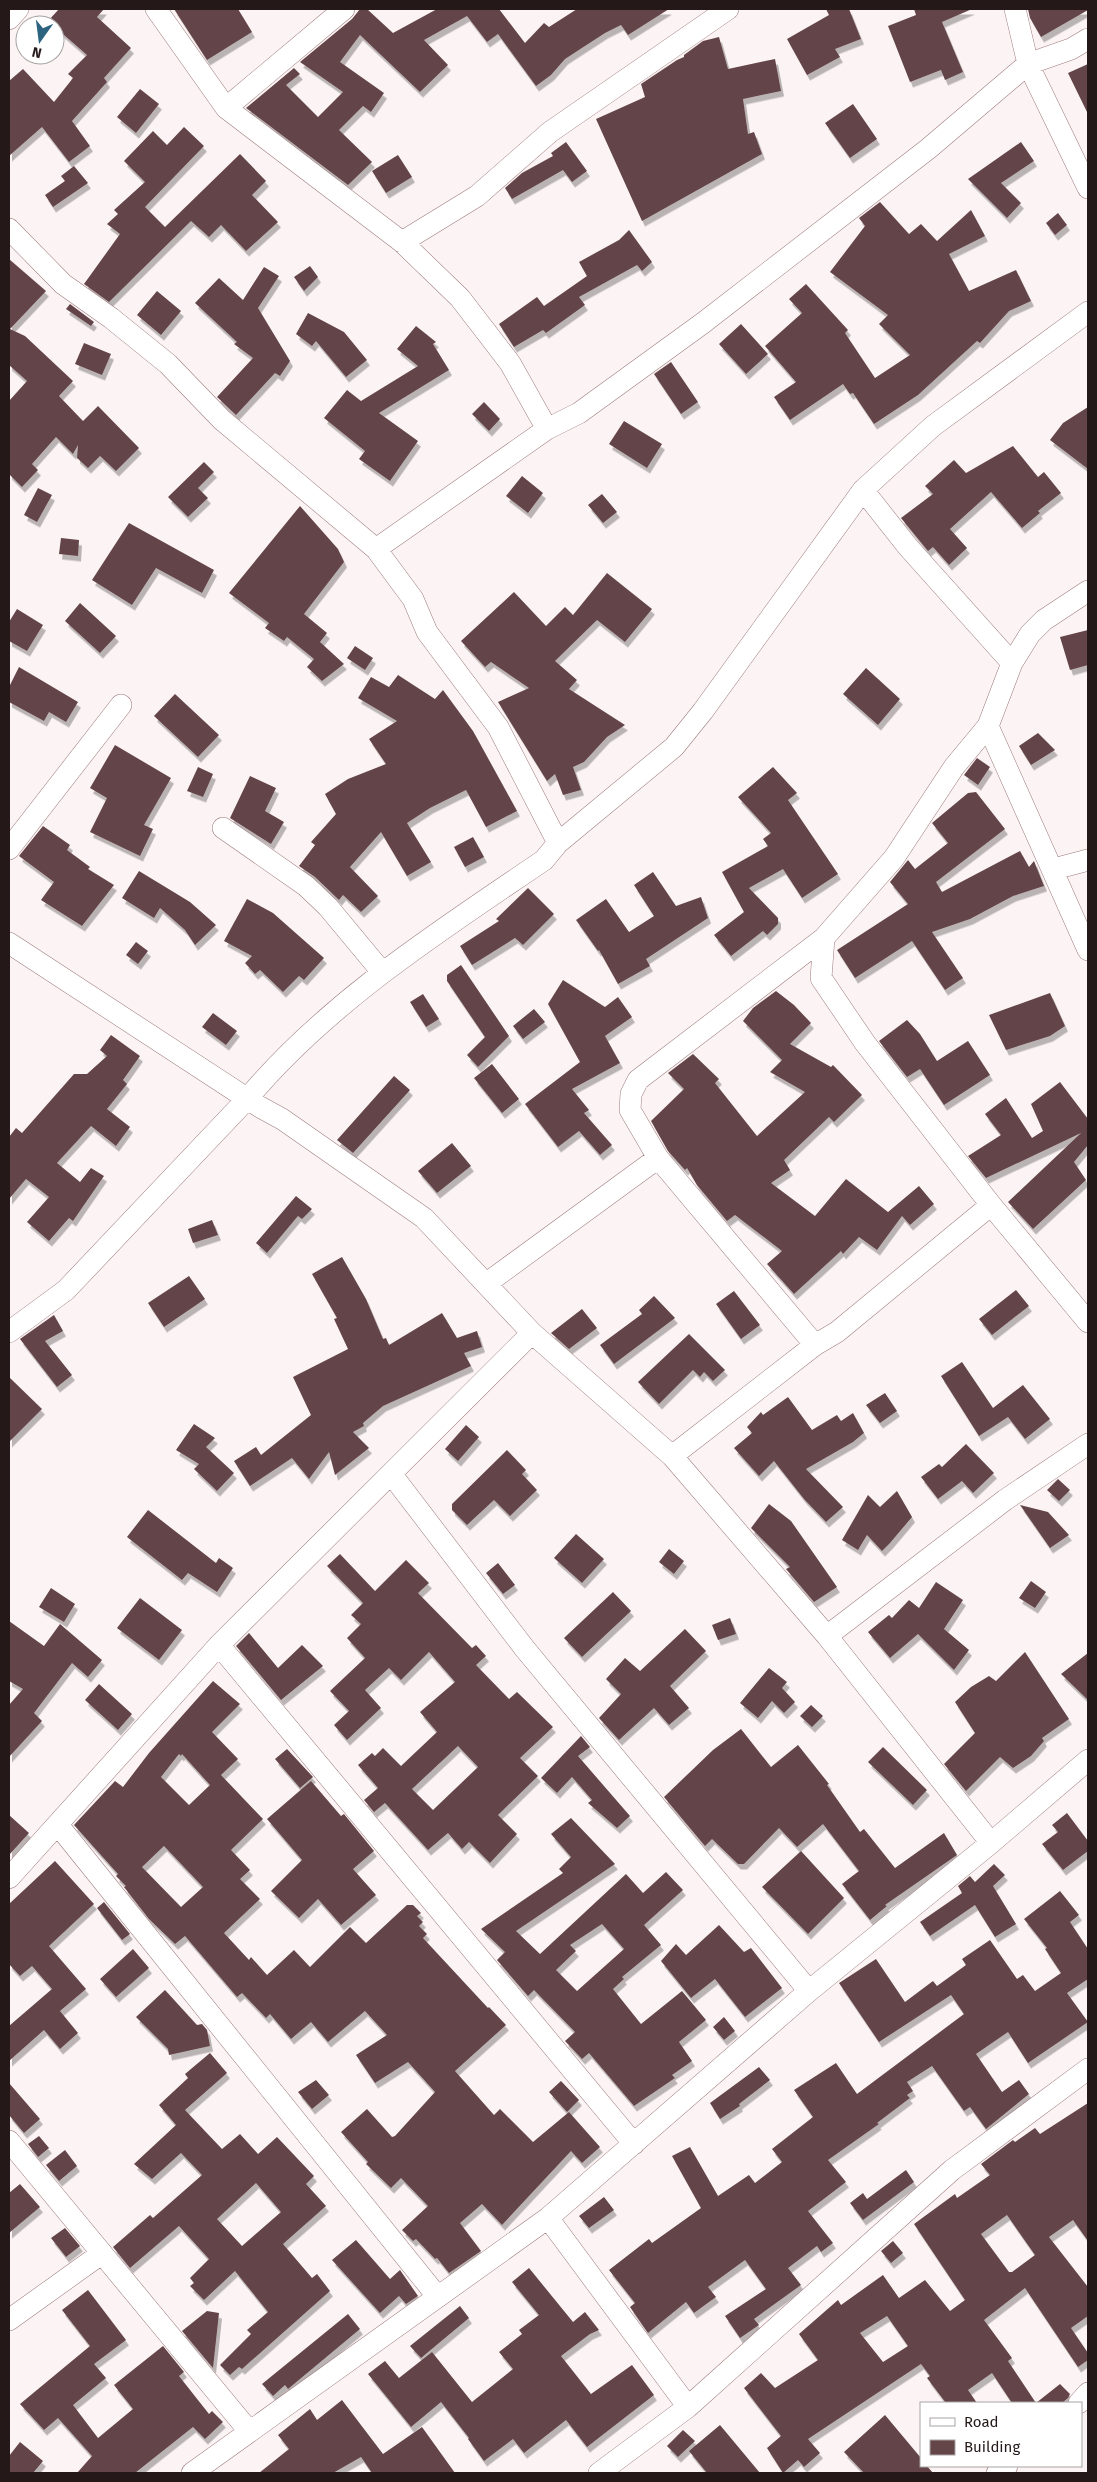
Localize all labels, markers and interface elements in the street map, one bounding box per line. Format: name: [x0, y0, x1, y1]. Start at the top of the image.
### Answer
north arrow: [15, 15, 65, 65]
text: N: [30, 43, 44, 62]
legend: [920, 2402, 1082, 2467]
text: Road: [964, 2413, 999, 2431]
text: Building: [964, 2438, 1020, 2456]

